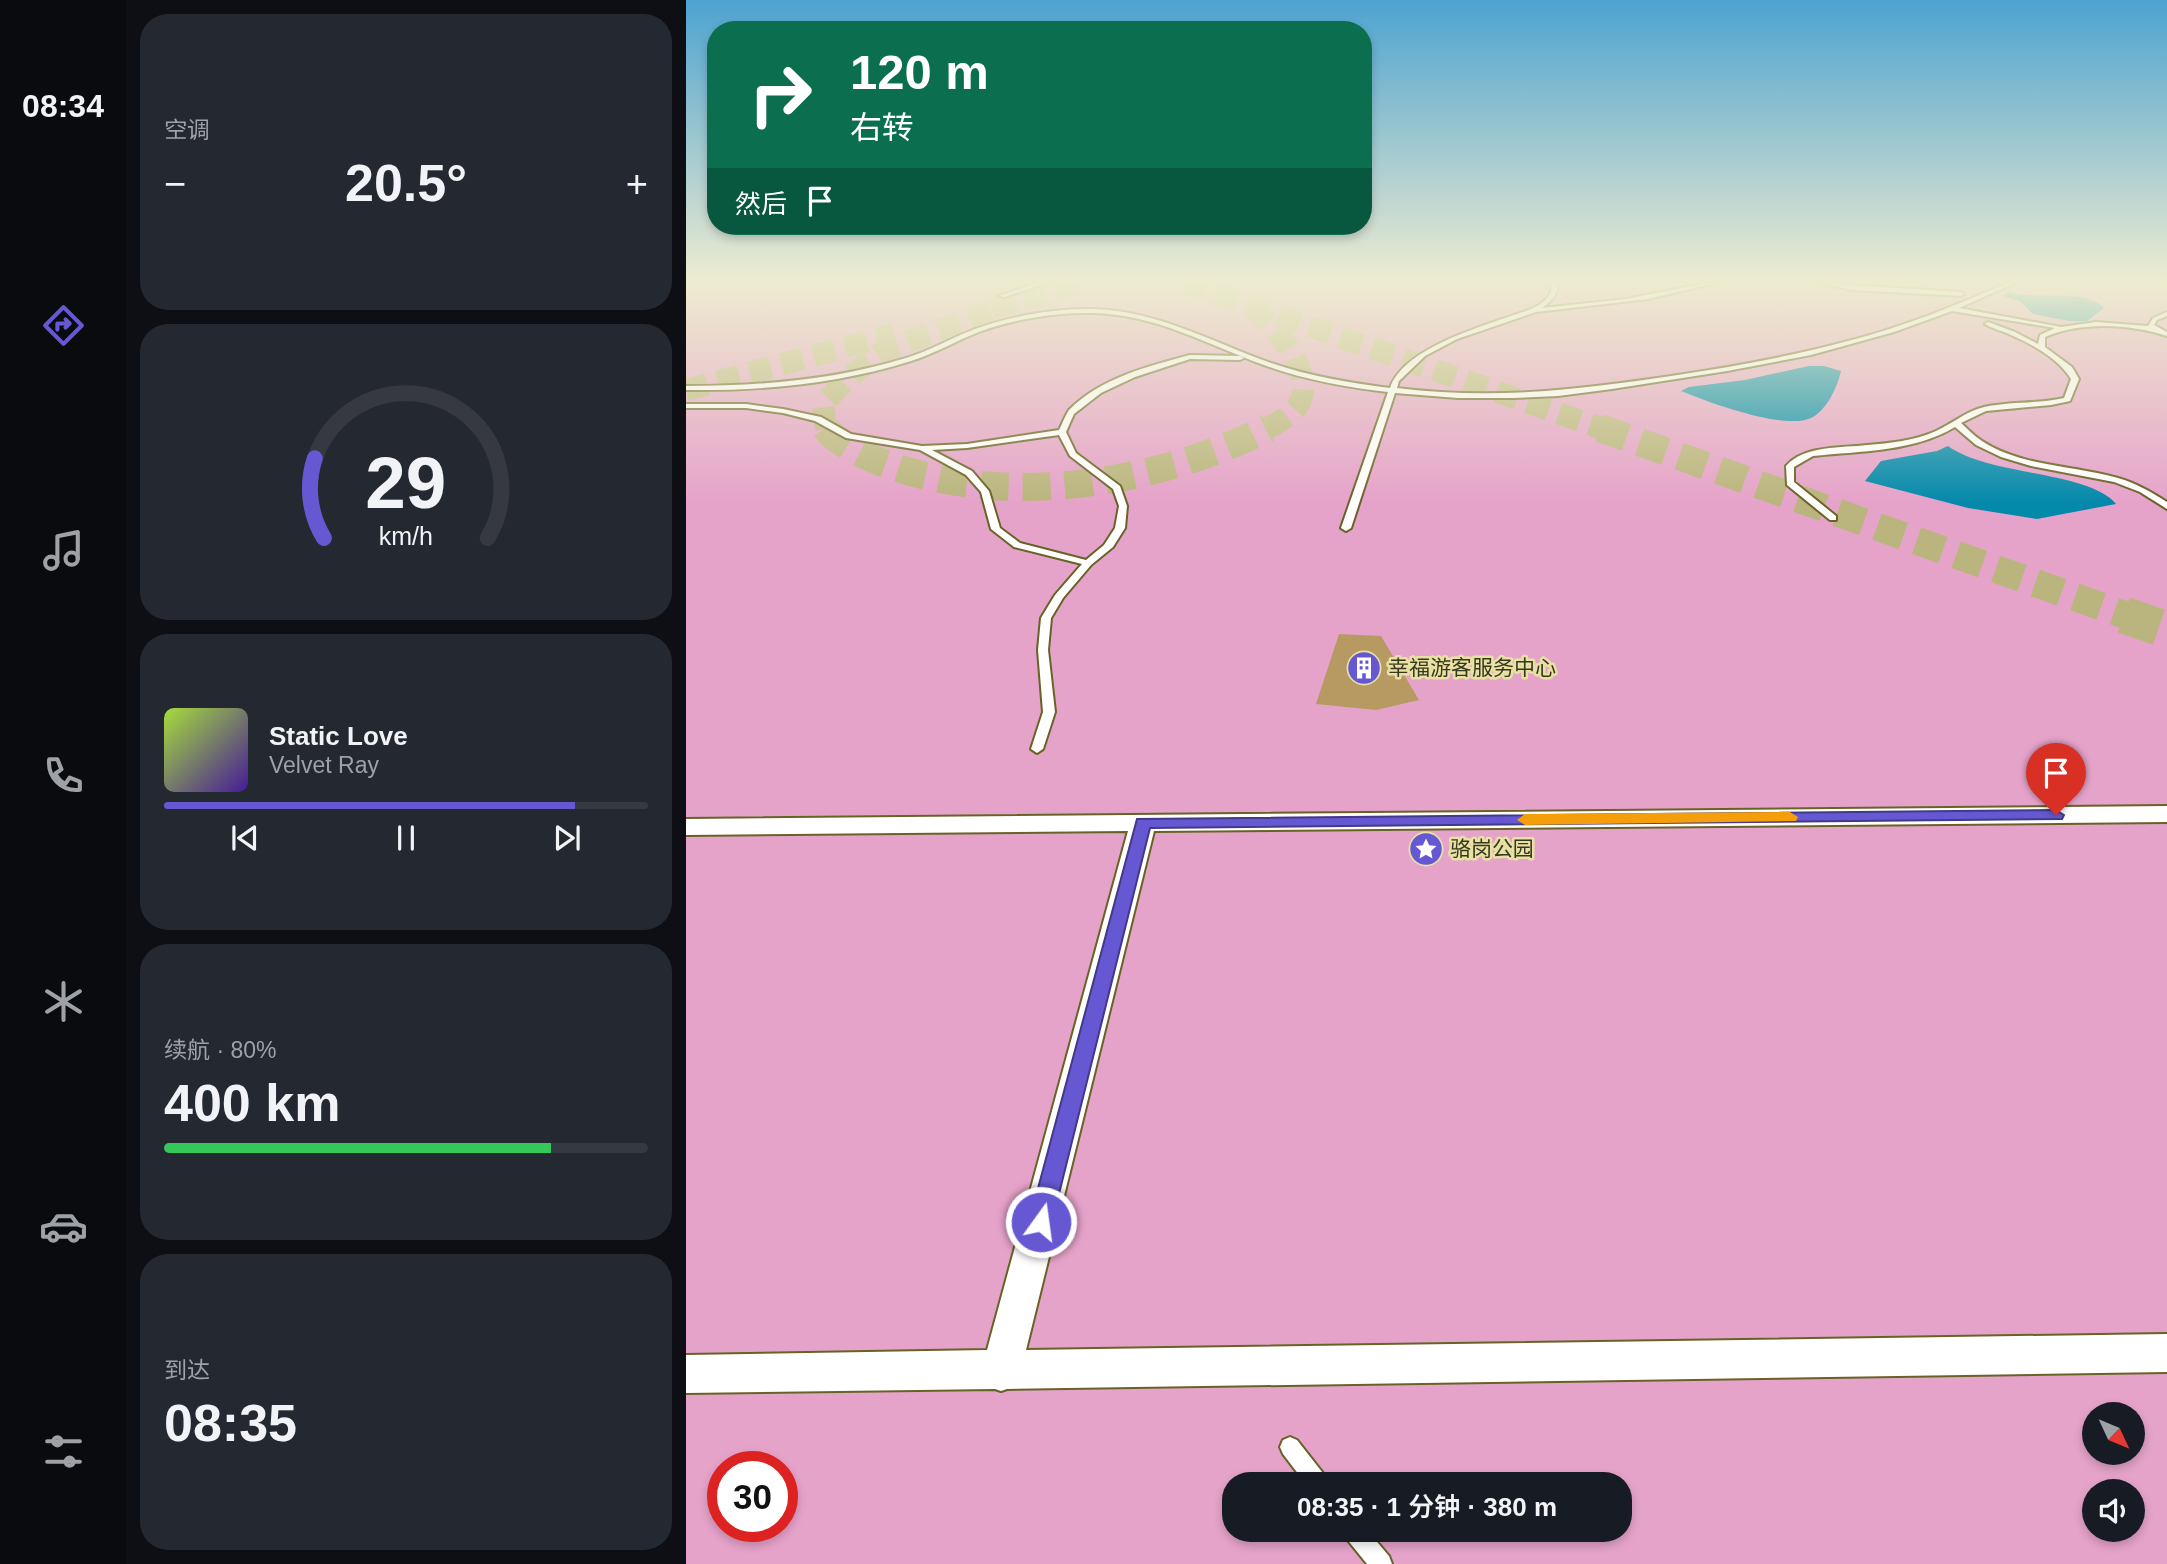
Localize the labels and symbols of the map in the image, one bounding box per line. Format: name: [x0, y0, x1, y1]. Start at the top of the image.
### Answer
building icon: 幸福游客服务中心: [1345, 649, 1383, 687]
place label: 幸福游客服务中心: [1388, 656, 1556, 679]
pin: [2026, 743, 2086, 815]
place icon: 骆岗公园: [1407, 830, 1445, 868]
place label: 骆岗公园: [1450, 837, 1534, 860]
position arrow: [1004, 1185, 1078, 1259]
north arrow: [2082, 1402, 2146, 1465]
speed limit sign: 30: [707, 1451, 798, 1542]

